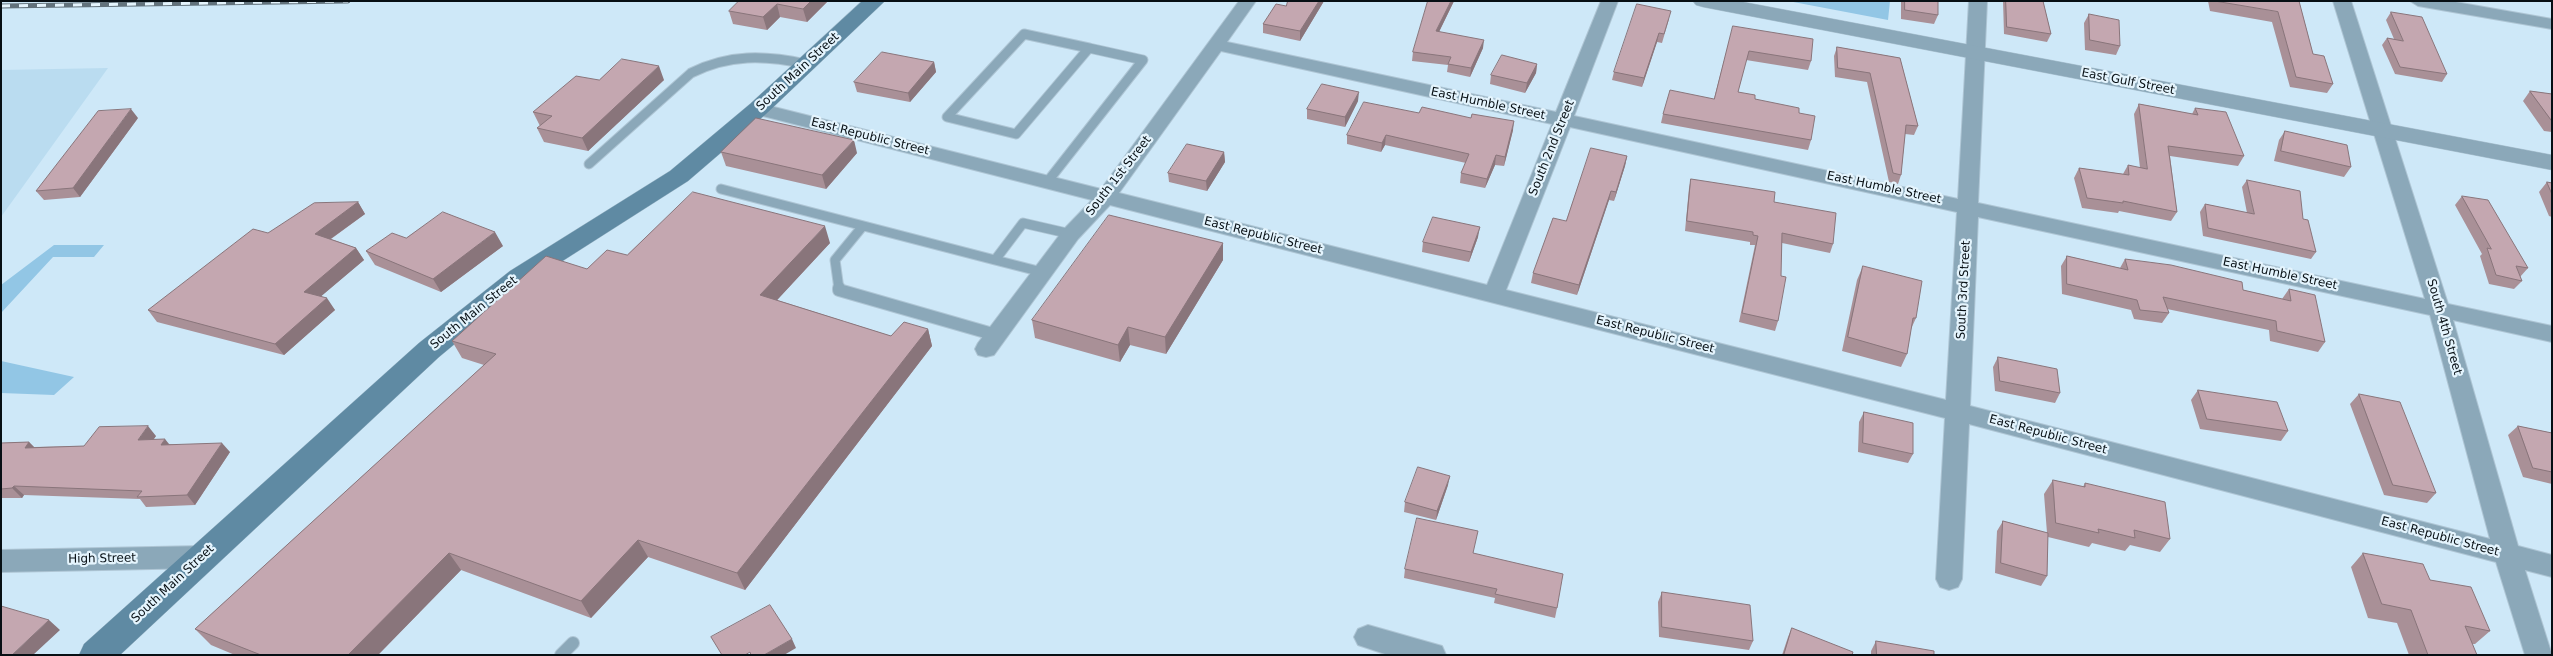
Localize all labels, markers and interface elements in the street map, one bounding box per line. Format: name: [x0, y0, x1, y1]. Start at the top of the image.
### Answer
street label: South Main Street: [754, 30, 842, 114]
street label: East Gulf Street: [2080, 66, 2176, 98]
street label: East Humble Street: [1429, 85, 1547, 123]
street label: South 2nd Street: [1526, 98, 1578, 198]
street label: East Republic Street: [809, 115, 931, 159]
street label: South 1st Street: [1083, 133, 1155, 219]
street label: East Humble Street: [1825, 169, 1943, 207]
street label: East Republic Street: [1202, 214, 1324, 258]
street label: South 3rd Street: [1954, 240, 1974, 340]
street label: East Humble Street: [2221, 255, 2339, 293]
street label: South Main Street: [428, 274, 520, 352]
street label: South 4th Street: [2423, 277, 2465, 377]
street label: East Republic Street: [1594, 313, 1716, 357]
street label: East Republic Street: [1988, 412, 2108, 458]
street label: East Republic Street: [2380, 514, 2500, 560]
street label: South Main Street: [129, 542, 217, 626]
street label: High Street: [68, 551, 136, 567]

